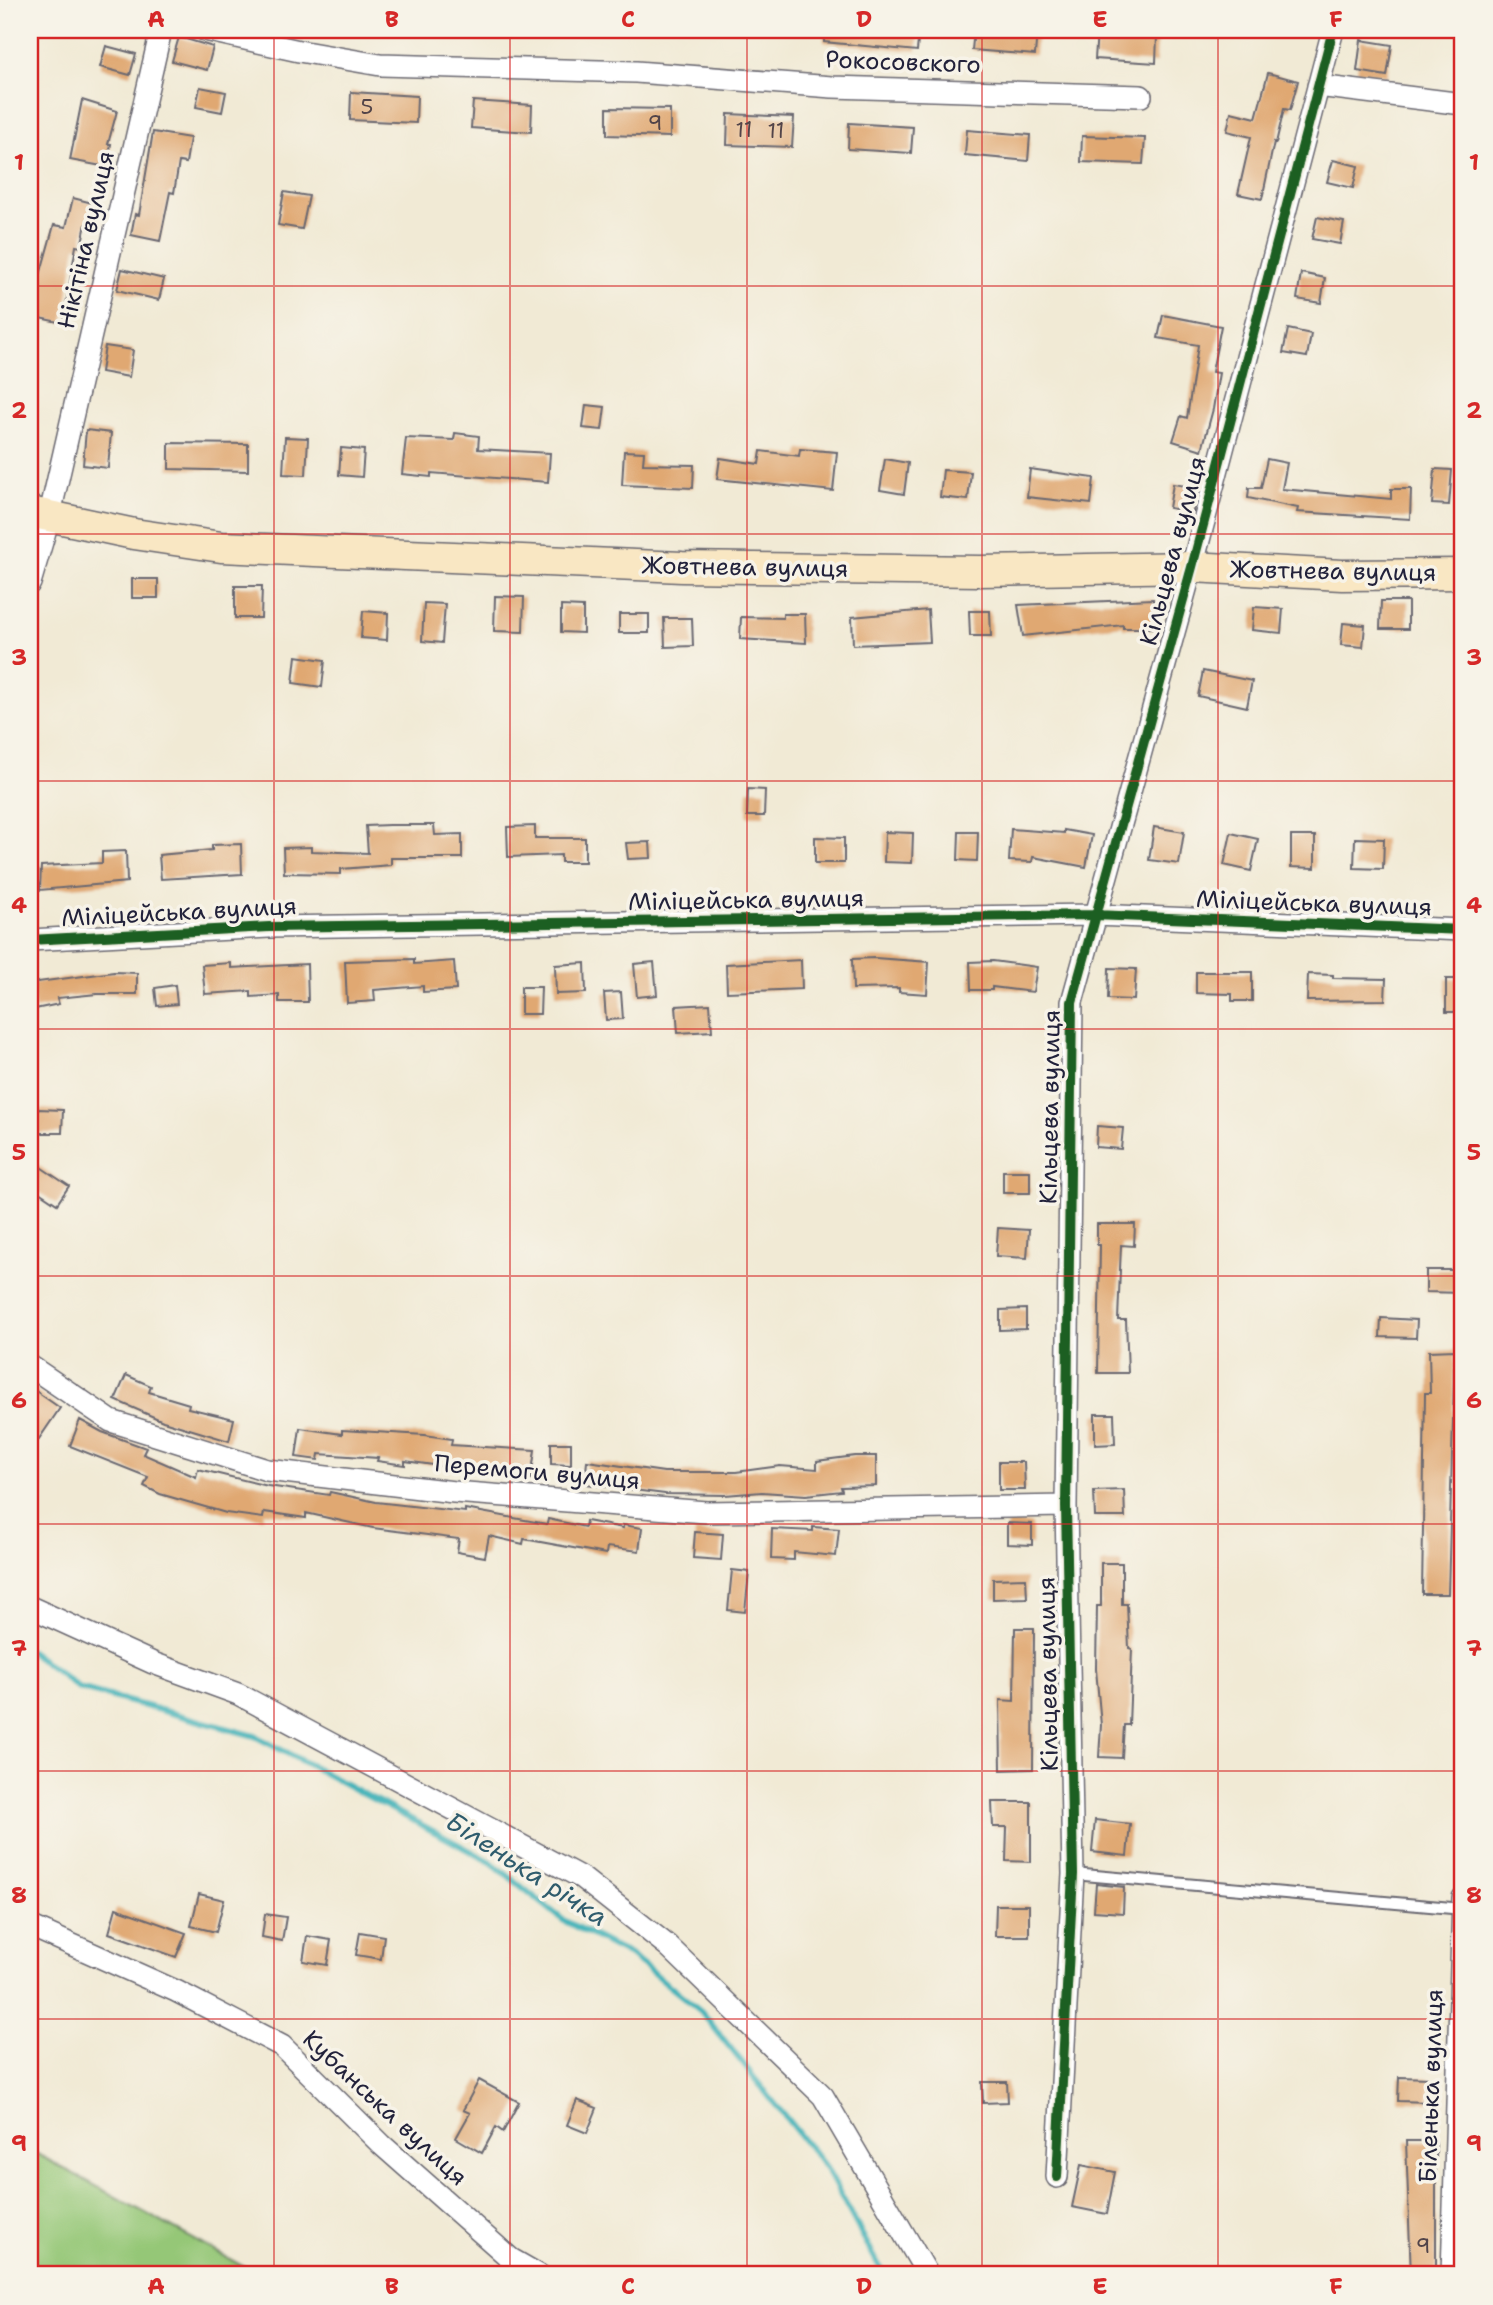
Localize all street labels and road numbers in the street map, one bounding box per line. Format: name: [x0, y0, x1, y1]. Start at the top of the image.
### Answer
street label: Рокосовского: [825, 43, 981, 81]
street label: Нікітіна вулиця: [50, 148, 122, 332]
street label: Кільцева вулиця: [1132, 453, 1214, 649]
street label: Жовтнева вулиця: [641, 549, 849, 585]
street label: Жовтнева вулиця: [1229, 553, 1437, 589]
street label: Міліцейська вулиця: [628, 882, 864, 918]
street label: Міліцейська вулиця: [1196, 883, 1432, 923]
street label: Міліцейська вулиця: [60, 890, 298, 934]
street label: Кільцева вулиця: [1032, 1009, 1068, 1205]
street label: Перемоги вулиця: [433, 1447, 641, 1497]
street label: Кільцева вулиця: [1030, 1576, 1066, 1772]
street label: Біленька вулиця: [1412, 1988, 1450, 2184]
street label: Кубанська вулиця: [296, 2023, 474, 2193]

